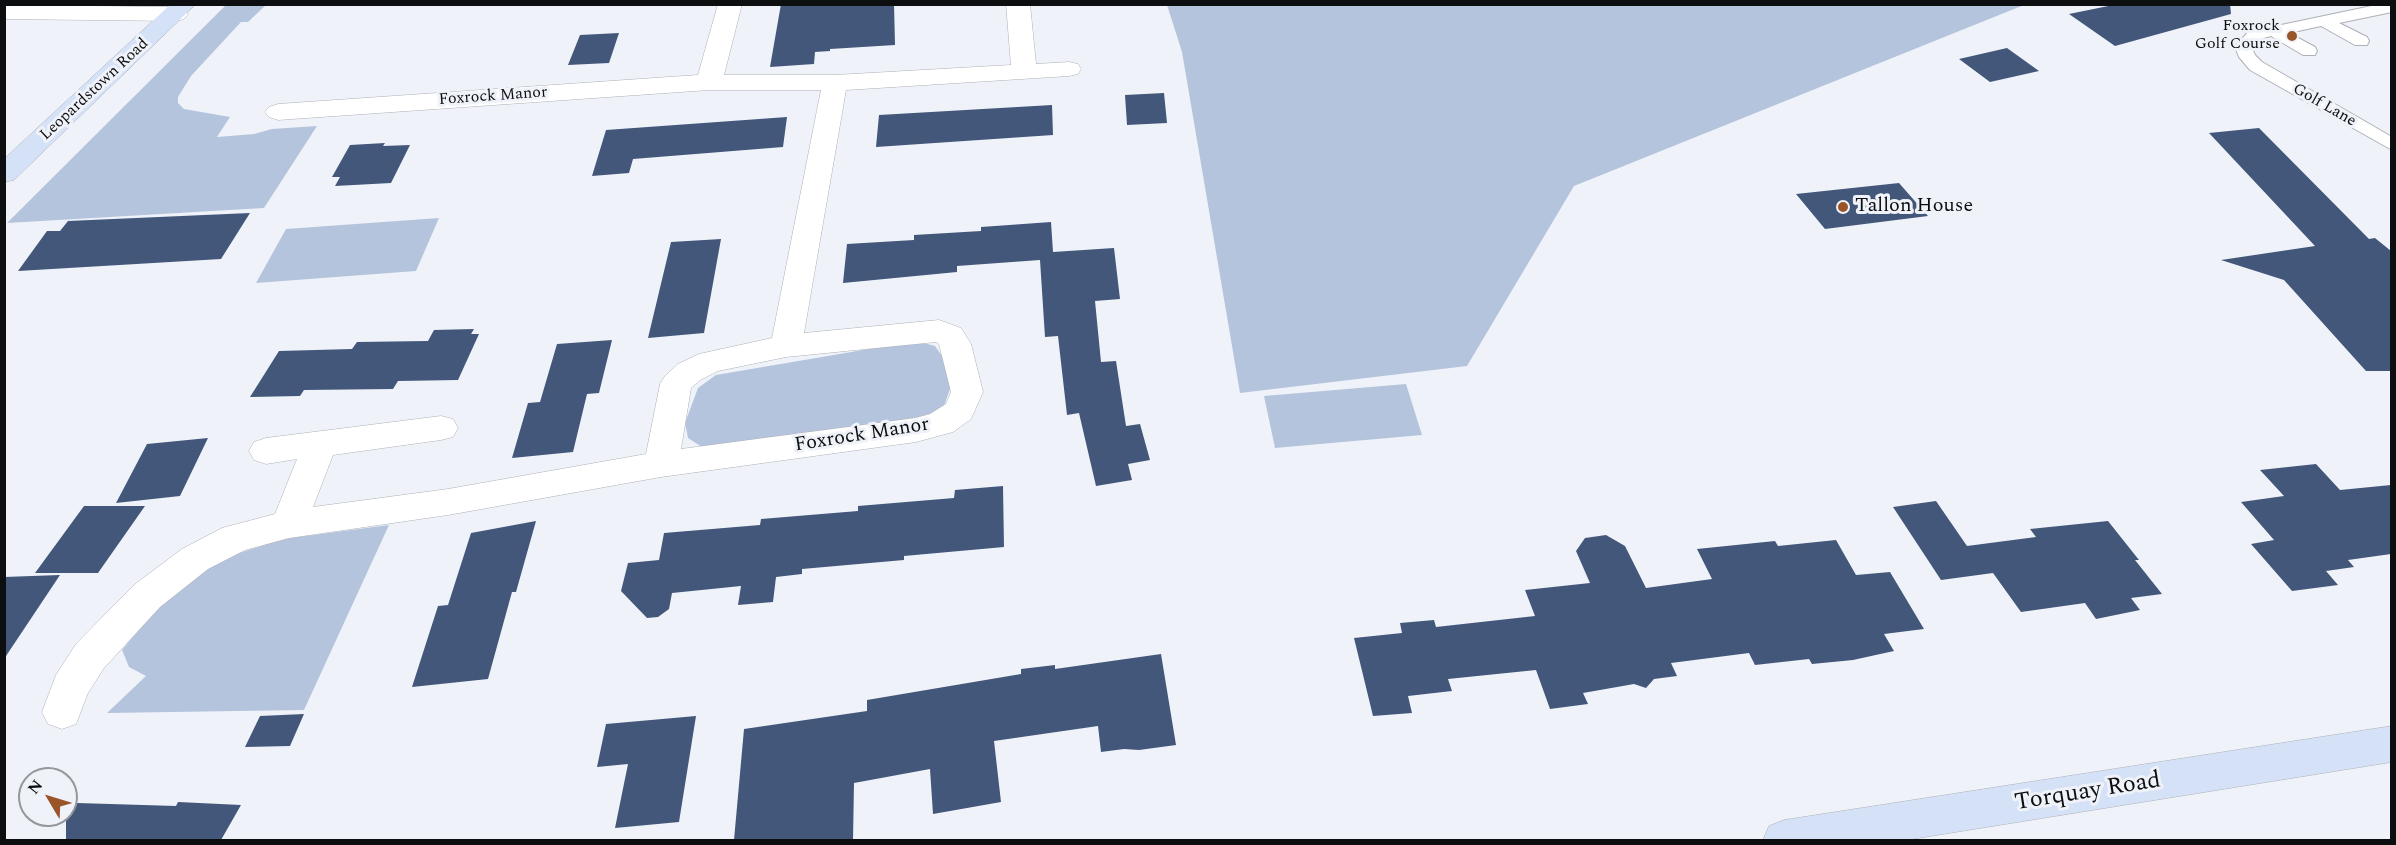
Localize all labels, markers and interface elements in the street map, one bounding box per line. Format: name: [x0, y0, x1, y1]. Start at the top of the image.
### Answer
place label: Foxrock Golf Course: [2195, 17, 2280, 55]
marker: Foxrock Golf Course: [2285, 29, 2299, 43]
street label: Leopardstown Road: [37, 35, 153, 145]
street label: Golf Lane: [2289, 80, 2359, 132]
street label: Foxrock Manor: [438, 84, 548, 110]
place label: Tallon House: [1855, 195, 1973, 219]
marker: Tallon House: [1836, 200, 1850, 214]
street label: Foxrock Manor: [793, 414, 931, 458]
north arrow: [18, 767, 78, 827]
street label: Torquay Road: [2013, 767, 2163, 819]
text: N: [22, 775, 49, 800]

